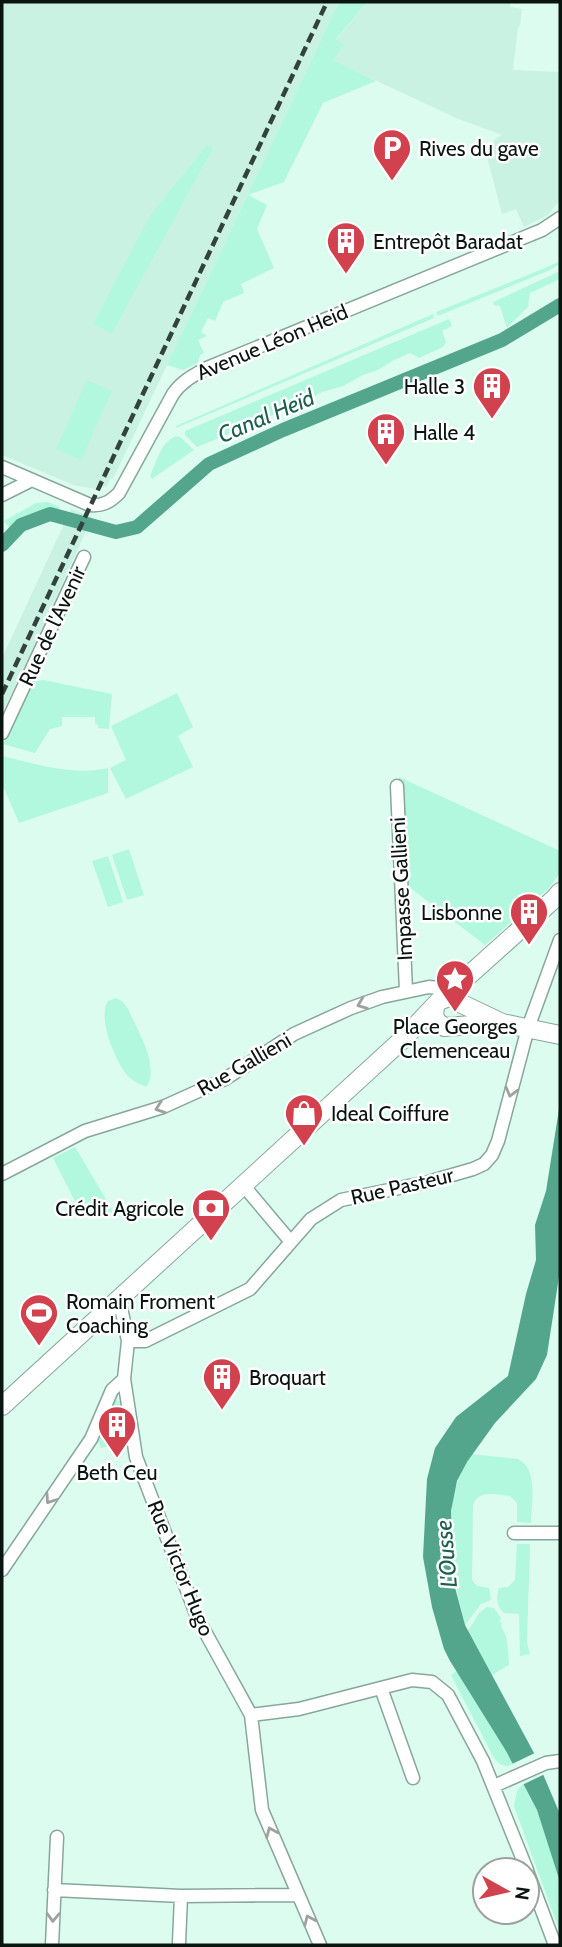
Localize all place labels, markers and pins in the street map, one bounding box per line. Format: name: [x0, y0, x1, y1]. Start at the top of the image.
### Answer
parking icon: Rives du gave: [371, 127, 413, 182]
place label: Rives du gave: [419, 136, 539, 161]
building icon: Entrepôt Baradat: [325, 220, 367, 275]
place label: Entrepôt Baradat: [373, 229, 523, 254]
building icon: Halle 3: [471, 365, 513, 420]
place label: Halle 3: [404, 374, 465, 399]
building icon: Halle 4: [365, 411, 407, 466]
place label: Halle 4: [413, 420, 475, 445]
building icon: Lisbonne: [508, 891, 550, 946]
place label: Lisbonne: [421, 900, 502, 925]
place icon: Place Georges Clemenceau: [434, 958, 476, 1013]
place label: Place Georges Clemenceau: [393, 1014, 518, 1063]
shop icon: Ideal Coiffure: [283, 1092, 325, 1147]
place label: Ideal Coiffure: [331, 1101, 449, 1126]
bank icon: Crédit Agricole: [190, 1187, 232, 1242]
place label: Crédit Agricole: [55, 1196, 184, 1221]
place label: Romain Froment Coaching: [66, 1289, 215, 1338]
sports icon: Romain Froment Coaching: [18, 1292, 60, 1347]
building icon: Broquart: [201, 1356, 243, 1411]
place label: Broquart: [249, 1365, 326, 1390]
building icon: Beth Ceu: [96, 1404, 138, 1459]
place label: Beth Ceu: [77, 1460, 157, 1485]

